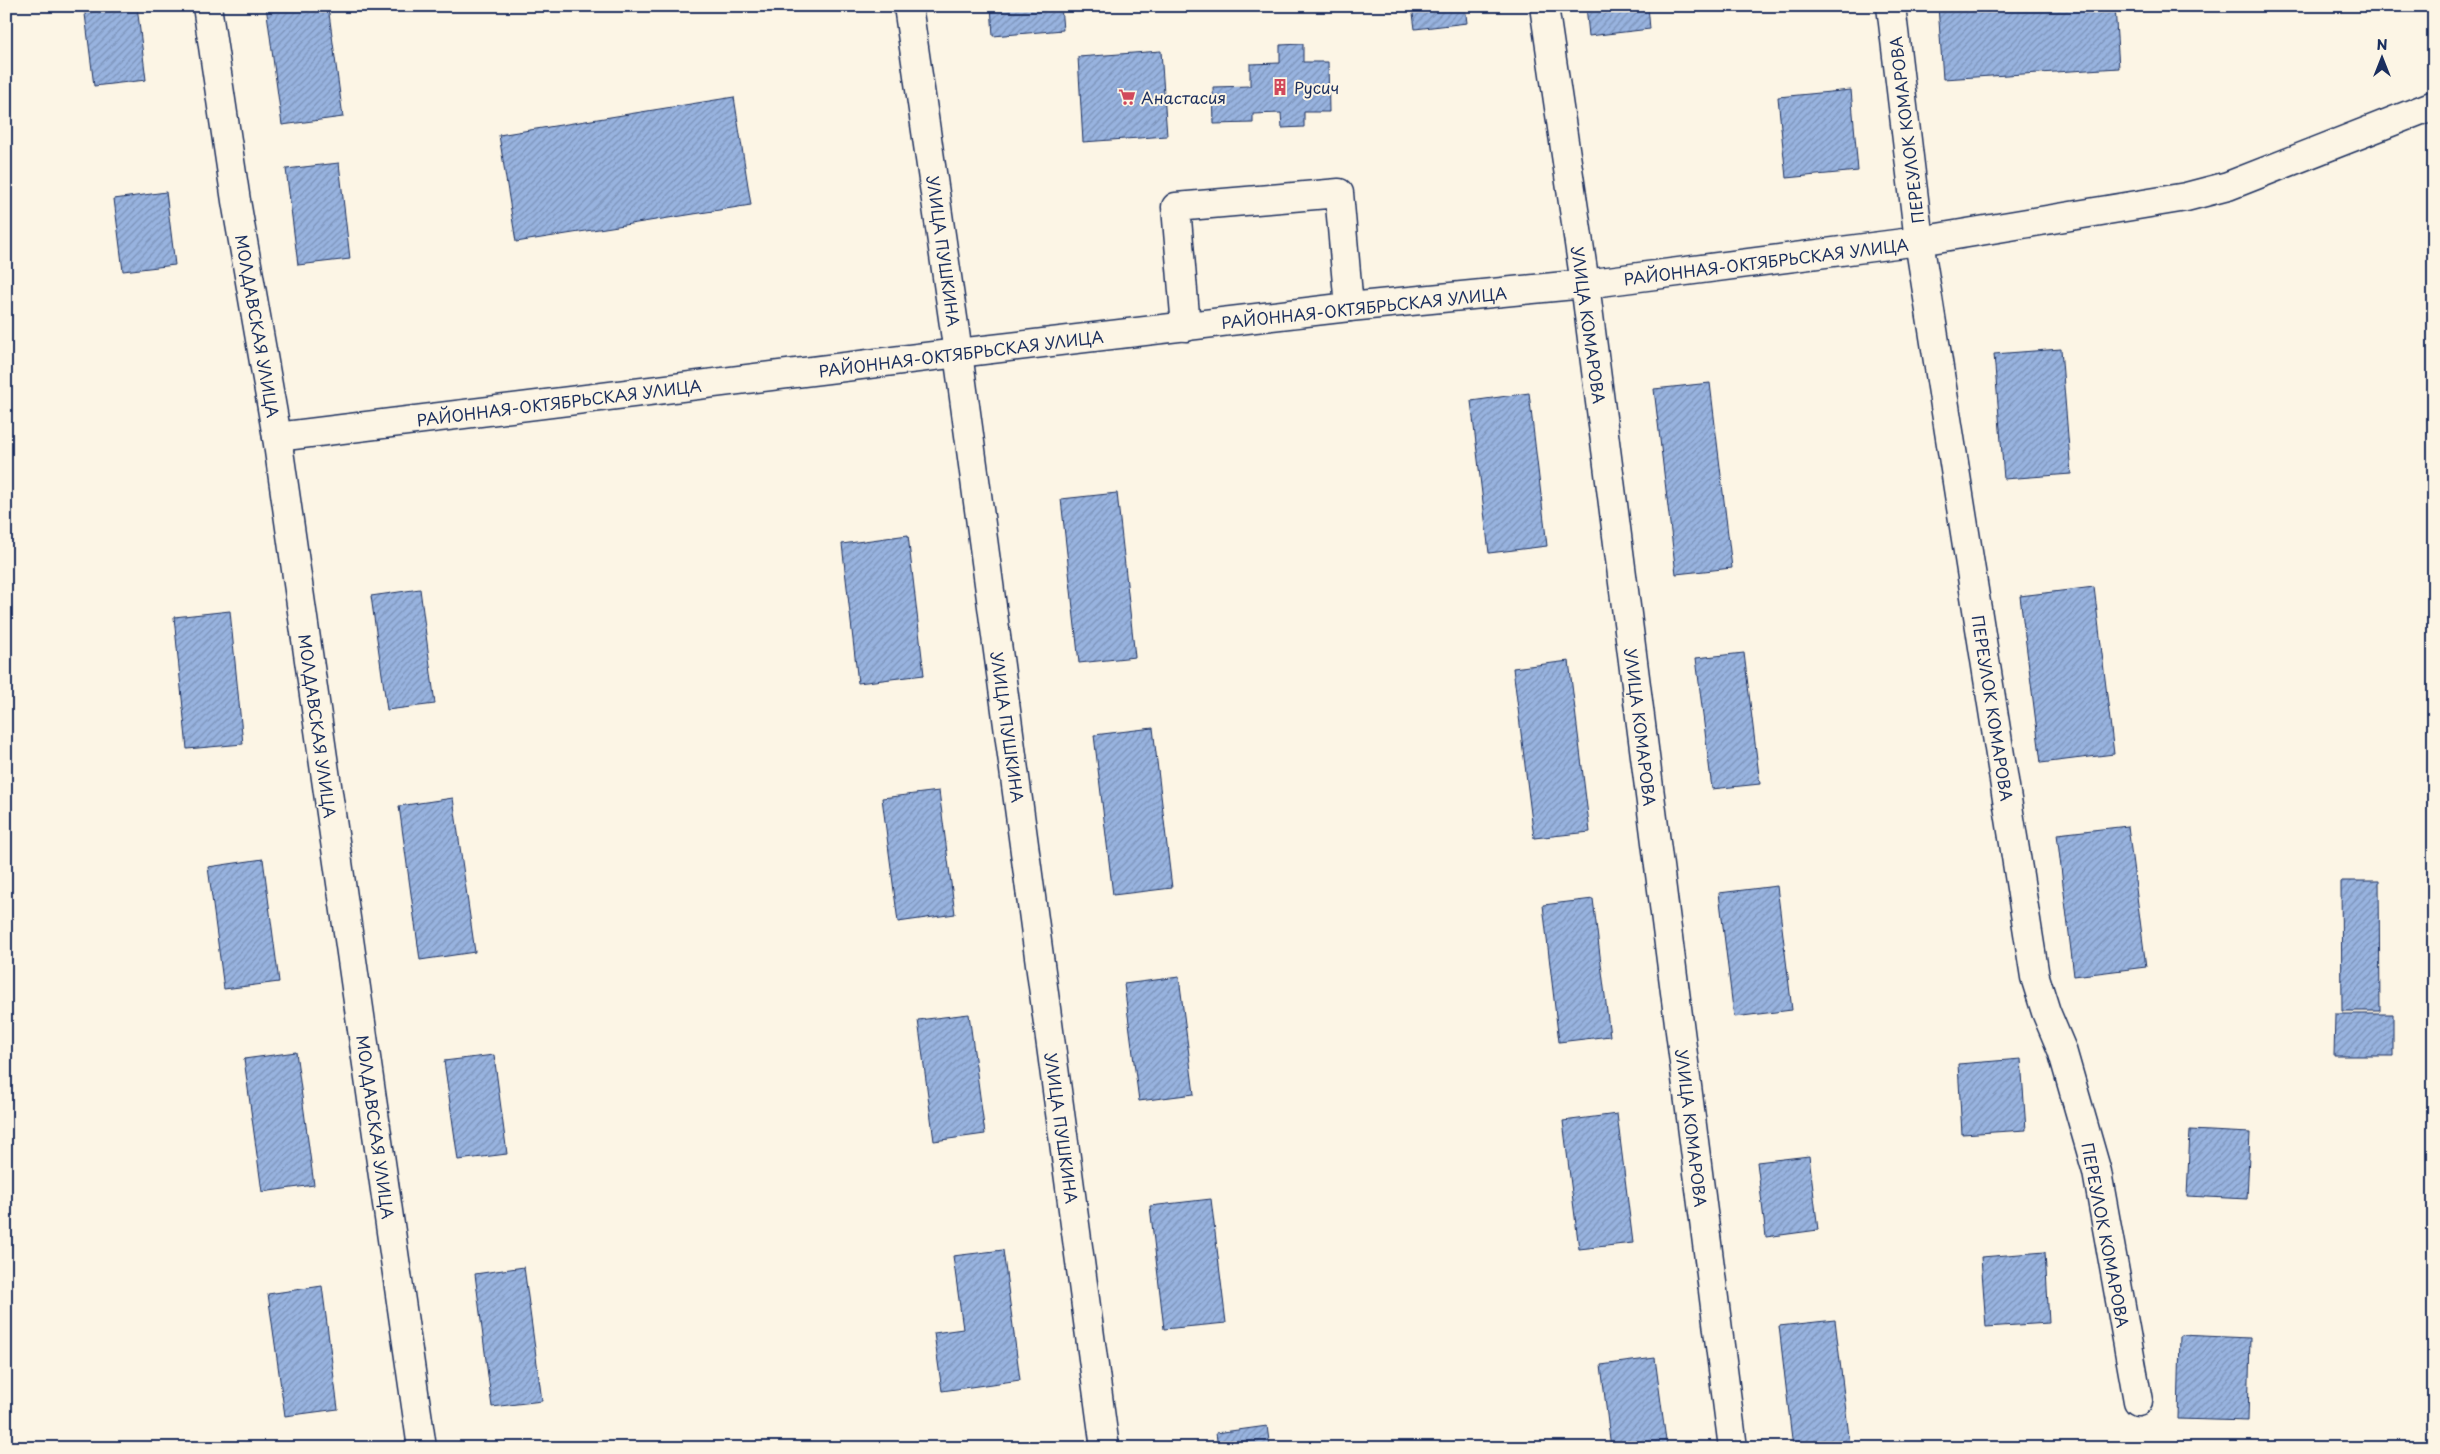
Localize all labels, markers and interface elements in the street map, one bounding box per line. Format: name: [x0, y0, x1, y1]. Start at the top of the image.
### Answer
north arrow: [2358, 32, 2408, 82]
text: N: [2376, 34, 2388, 55]
street label: ПЕРЕУЛОК КОМАРОВА: [1883, 35, 1929, 225]
place label: Русич: [1294, 75, 1339, 99]
building icon: Русич: [1270, 77, 1290, 97]
place label: Анастасия: [1141, 85, 1226, 109]
supermarket icon: Анастасия: [1117, 87, 1137, 107]
street label: УЛИЦА ПУШКИНА: [922, 174, 966, 328]
street label: МОЛДАВСКАЯ УЛИЦА: [230, 232, 286, 420]
street label: РАЙОННАЯ-ОКТЯБРЬСКАЯ УЛИЦА: [1622, 232, 1910, 290]
street label: УЛИЦА КОМАРОВА: [1566, 245, 1612, 406]
street label: РАЙОННАЯ-ОКТЯБРЬСКАЯ УЛИЦА: [1220, 280, 1508, 334]
street label: РАЙОННАЯ-ОКТЯБРЬСКАЯ УЛИЦА: [817, 324, 1105, 382]
street label: РАЙОННАЯ-ОКТЯБРЬСКАЯ УЛИЦА: [415, 373, 703, 431]
street label: ПЕРЕУЛОК КОМАРОВА: [1966, 613, 2020, 803]
street label: МОЛДАВСКАЯ УЛИЦА: [293, 632, 343, 820]
street label: УЛИЦА КОМАРОВА: [1619, 647, 1663, 808]
street label: УЛИЦА ПУШКИНА: [986, 650, 1030, 804]
street label: МОЛДАВСКАЯ УЛИЦА: [351, 1033, 401, 1221]
street label: УЛИЦА КОМАРОВА: [1670, 1048, 1714, 1209]
street label: УЛИЦА ПУШКИНА: [1040, 1051, 1084, 1205]
street label: ПЕРЕУЛОК КОМАРОВА: [2076, 1140, 2136, 1330]

